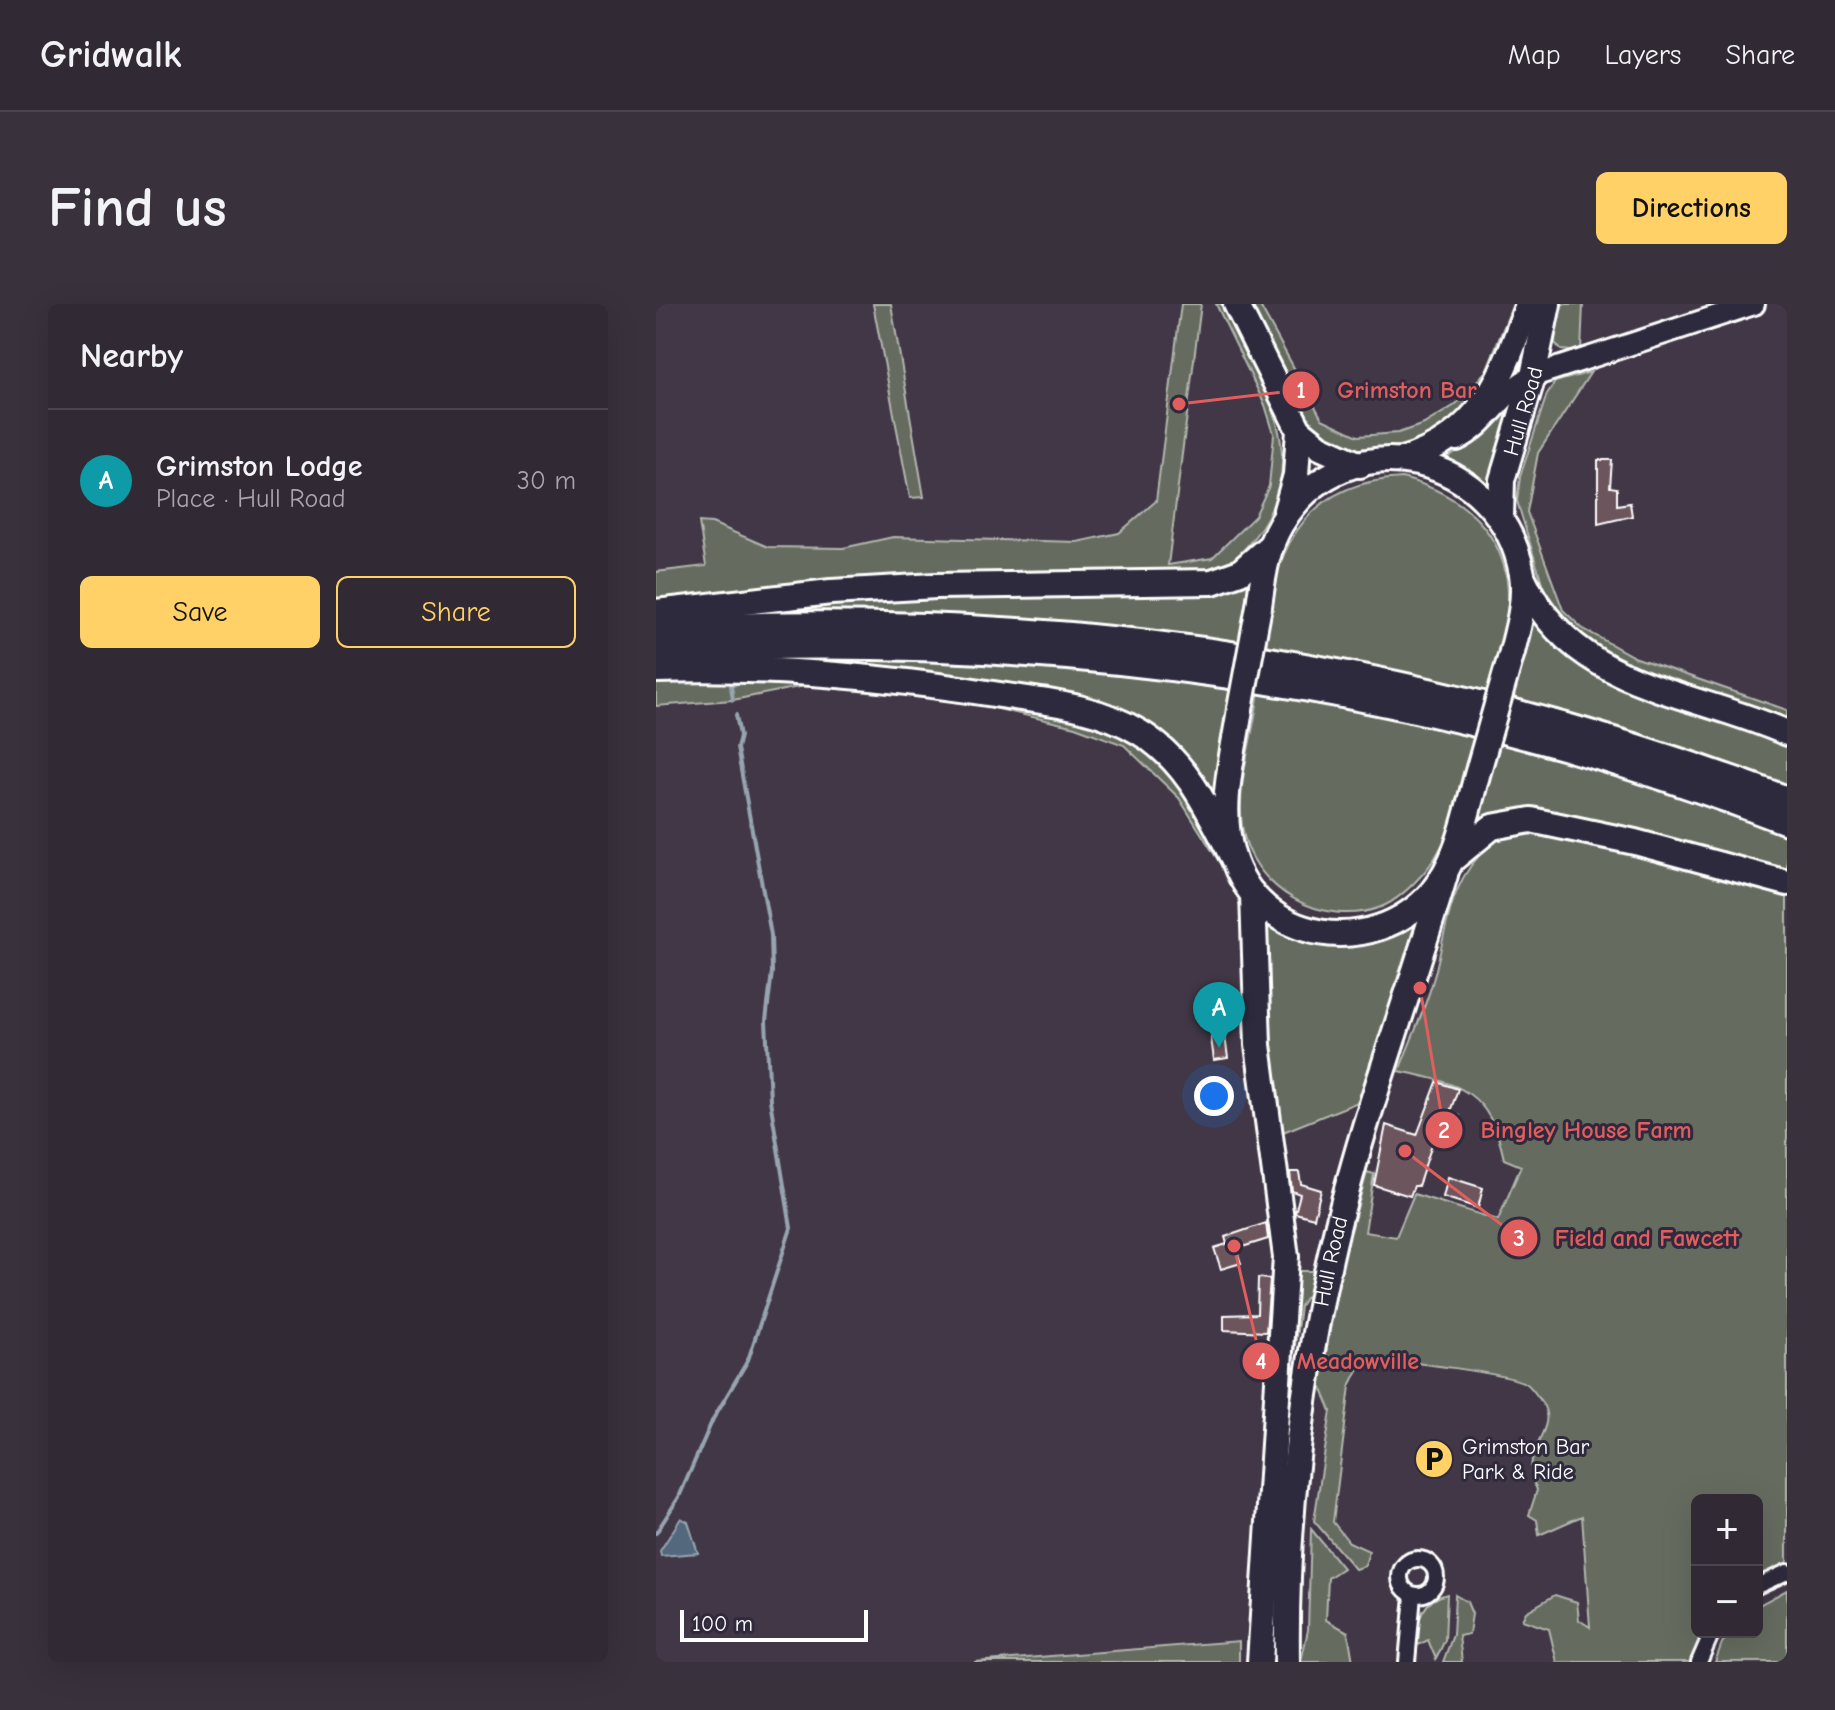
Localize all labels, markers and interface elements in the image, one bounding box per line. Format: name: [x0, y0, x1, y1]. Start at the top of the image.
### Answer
text: Gridwalk: [40, 33, 182, 77]
text: Map: [1508, 39, 1561, 71]
text: Layers: [1605, 39, 1681, 71]
text: Share: [1725, 39, 1795, 71]
button: Directions: [1596, 172, 1787, 244]
text: Find us: [48, 176, 227, 240]
text: Nearby: [80, 336, 183, 376]
street label: Hull Road: [1498, 364, 1549, 459]
callout: Grimston Bar: [1281, 366, 1492, 414]
text: 1: [1296, 376, 1306, 404]
text: Grimston Bar: [1337, 376, 1477, 404]
text: Grimston Lodge: [156, 449, 363, 484]
text: A: [99, 466, 113, 496]
text: 30 m: [517, 466, 576, 496]
text: Place · Hull Road: [156, 484, 345, 514]
button: Save: [80, 576, 320, 648]
button: Share: [336, 576, 576, 648]
pin: A: [1193, 982, 1245, 1048]
your location: [1194, 1076, 1234, 1116]
callout: Bingley House Farm: [1424, 1106, 1707, 1154]
text: 2: [1438, 1116, 1450, 1144]
text: Bingley House Farm: [1480, 1116, 1692, 1144]
street label: Hull Road: [1308, 1214, 1353, 1309]
callout: Field and Fawcett: [1499, 1214, 1756, 1262]
text: 3: [1513, 1224, 1525, 1252]
text: Field and Fawcett: [1555, 1224, 1740, 1252]
callout: Meadowville: [1241, 1337, 1435, 1385]
text: 4: [1255, 1347, 1267, 1375]
text: Meadowville: [1297, 1347, 1419, 1375]
place label: Grimston Bar Park & Ride: [1462, 1434, 1590, 1485]
parking icon: Grimston Bar Park & Ride: [1413, 1438, 1455, 1480]
map controls: [1691, 1494, 1763, 1638]
button: +: [1691, 1494, 1763, 1566]
button: −: [1691, 1566, 1763, 1638]
scale bar: [680, 1606, 868, 1642]
text: 100 m: [692, 1611, 753, 1637]

